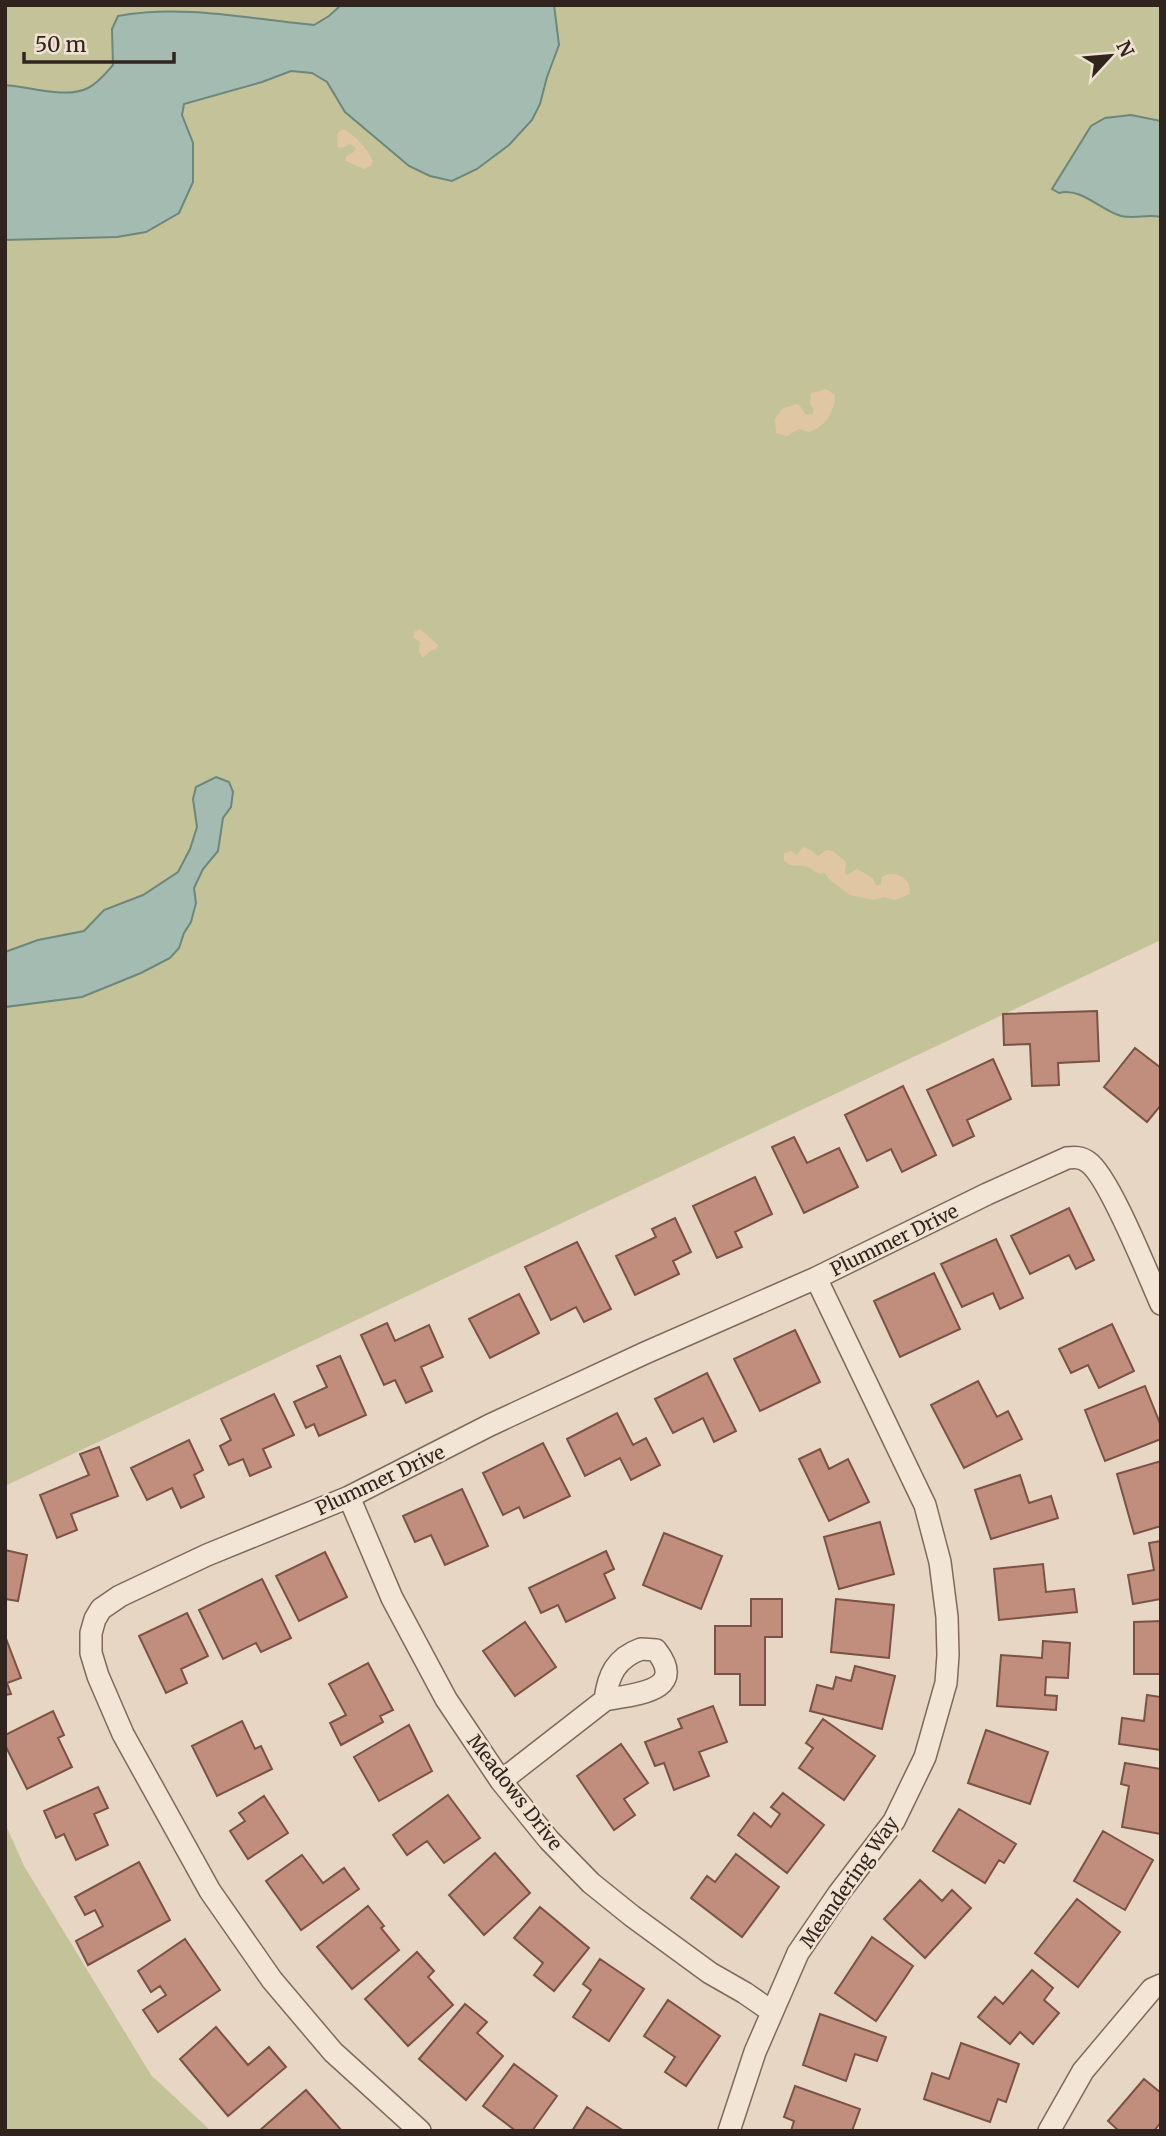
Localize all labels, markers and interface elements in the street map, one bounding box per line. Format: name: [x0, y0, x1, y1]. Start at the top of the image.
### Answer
scale bar: [24, 21, 175, 65]
north arrow: [1075, 21, 1145, 91]
text: 50 m: [35, 31, 86, 58]
text: N: [1111, 37, 1139, 61]
street label: Plummer Drive: [826, 1199, 962, 1281]
street label: Plummer Drive: [312, 1440, 448, 1520]
street label: Meadows Drive: [462, 1729, 568, 1855]
street label: Meandering Way: [795, 1812, 903, 1952]

